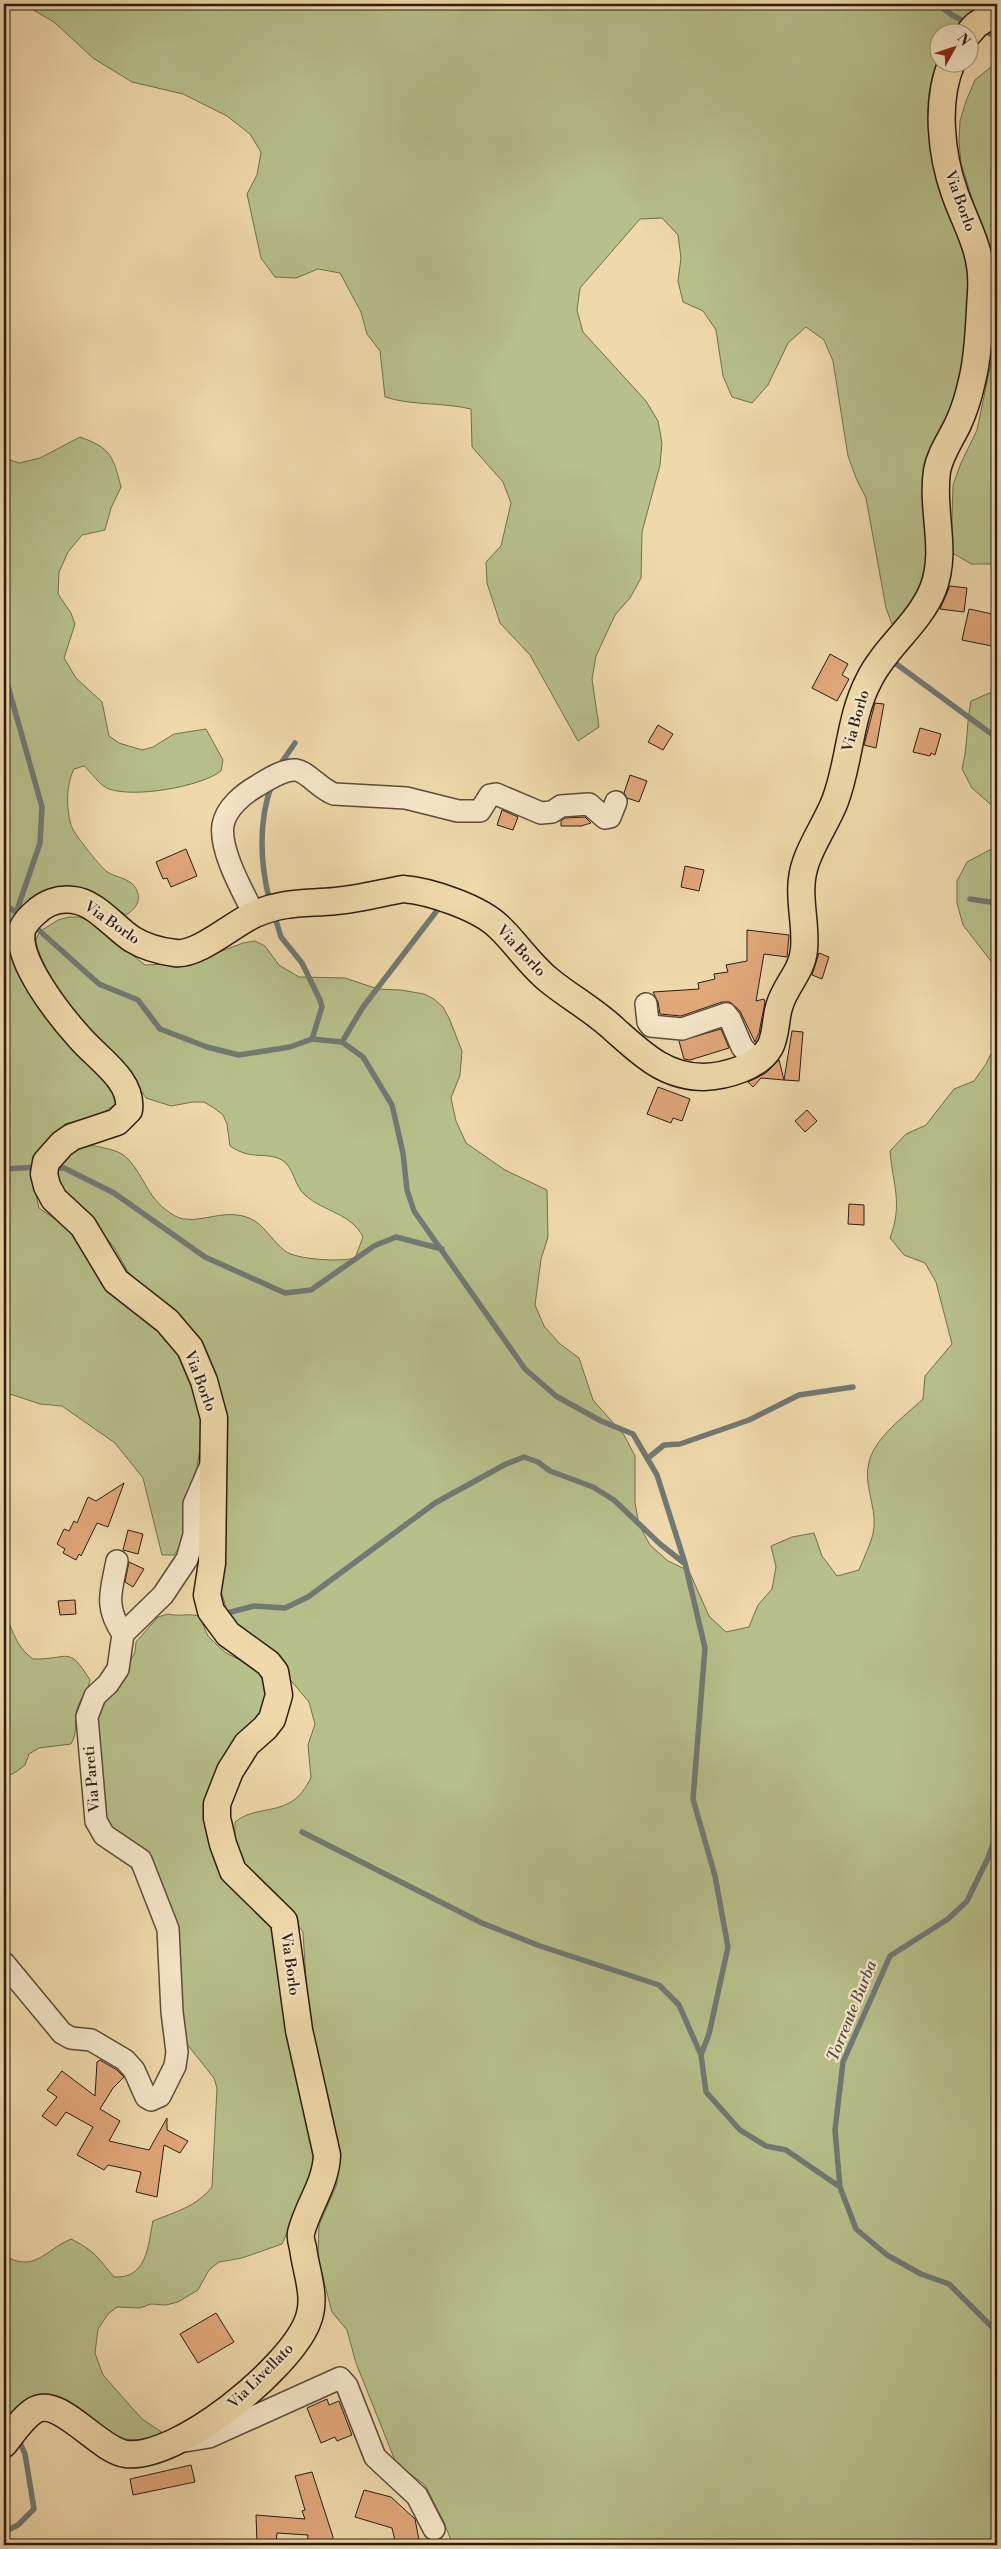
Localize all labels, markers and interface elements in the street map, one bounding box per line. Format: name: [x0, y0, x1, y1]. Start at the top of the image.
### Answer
north arrow: [928, 22, 978, 72]
text: N: [953, 30, 974, 50]
street label: Via Borlo: [940, 167, 980, 234]
street label: Via Borlo: [838, 688, 874, 755]
street label: Via Borlo: [80, 896, 143, 949]
street label: Via Borlo: [492, 921, 550, 981]
street label: Via Borlo: [179, 1347, 220, 1414]
street label: Via Pareti: [80, 1745, 104, 1814]
street label: Via Borlo: [276, 1930, 304, 1997]
water label: Torrente Burba: [823, 1958, 881, 2064]
street label: Via Livellato: [223, 2339, 298, 2414]

